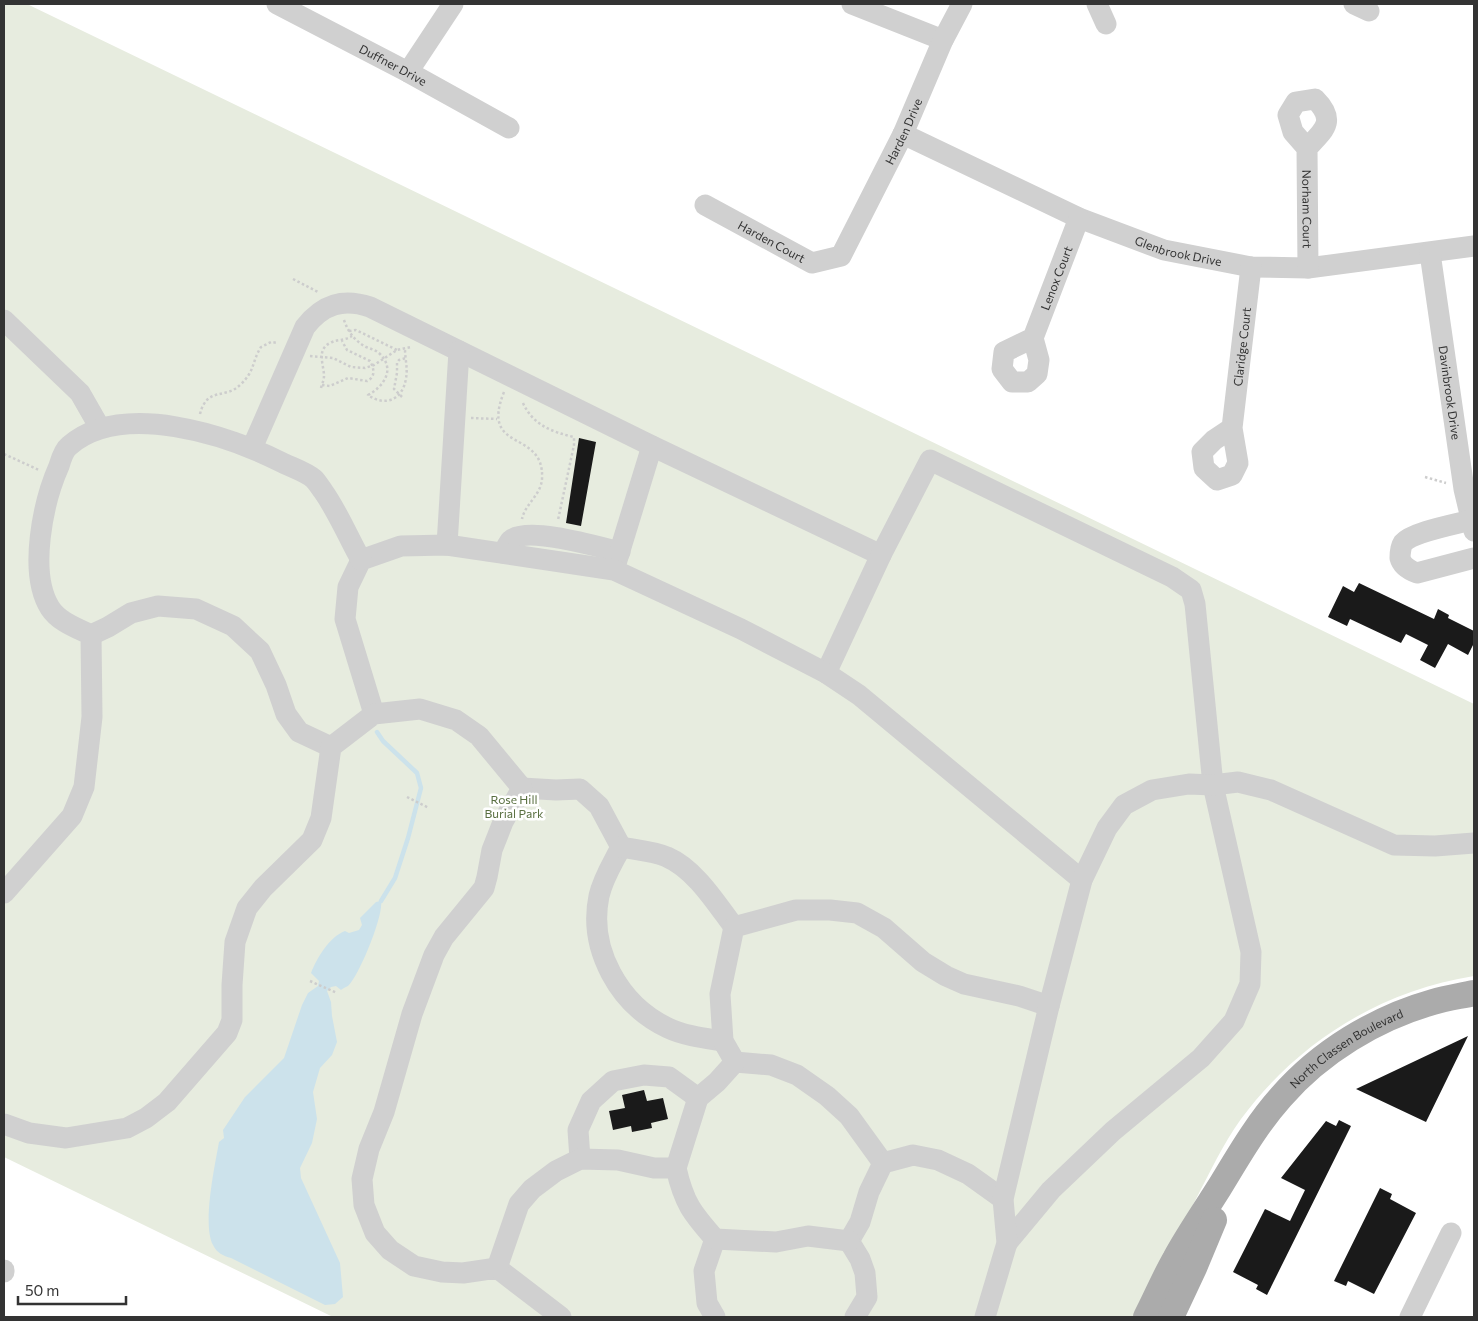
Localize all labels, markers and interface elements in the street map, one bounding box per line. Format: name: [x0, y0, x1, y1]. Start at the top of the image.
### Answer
street label: Duffner Drive: [357, 41, 429, 88]
street label: Harden Drive: [882, 96, 924, 167]
street label: Norham Court: [1300, 170, 1315, 249]
street label: Harden Court: [736, 217, 808, 265]
street label: Glenbrook Drive: [1133, 233, 1223, 268]
street label: Lenox Court: [1037, 244, 1075, 312]
street label: Claridge Court: [1230, 306, 1253, 387]
street label: Davinbrook Drive: [1436, 345, 1464, 441]
park label: Rose Hill Burial Park: [484, 792, 544, 820]
street label: North Classen Boulevard: [1286, 1006, 1405, 1091]
scale bar: [18, 1274, 125, 1306]
text: 50 m: [25, 1281, 59, 1299]

